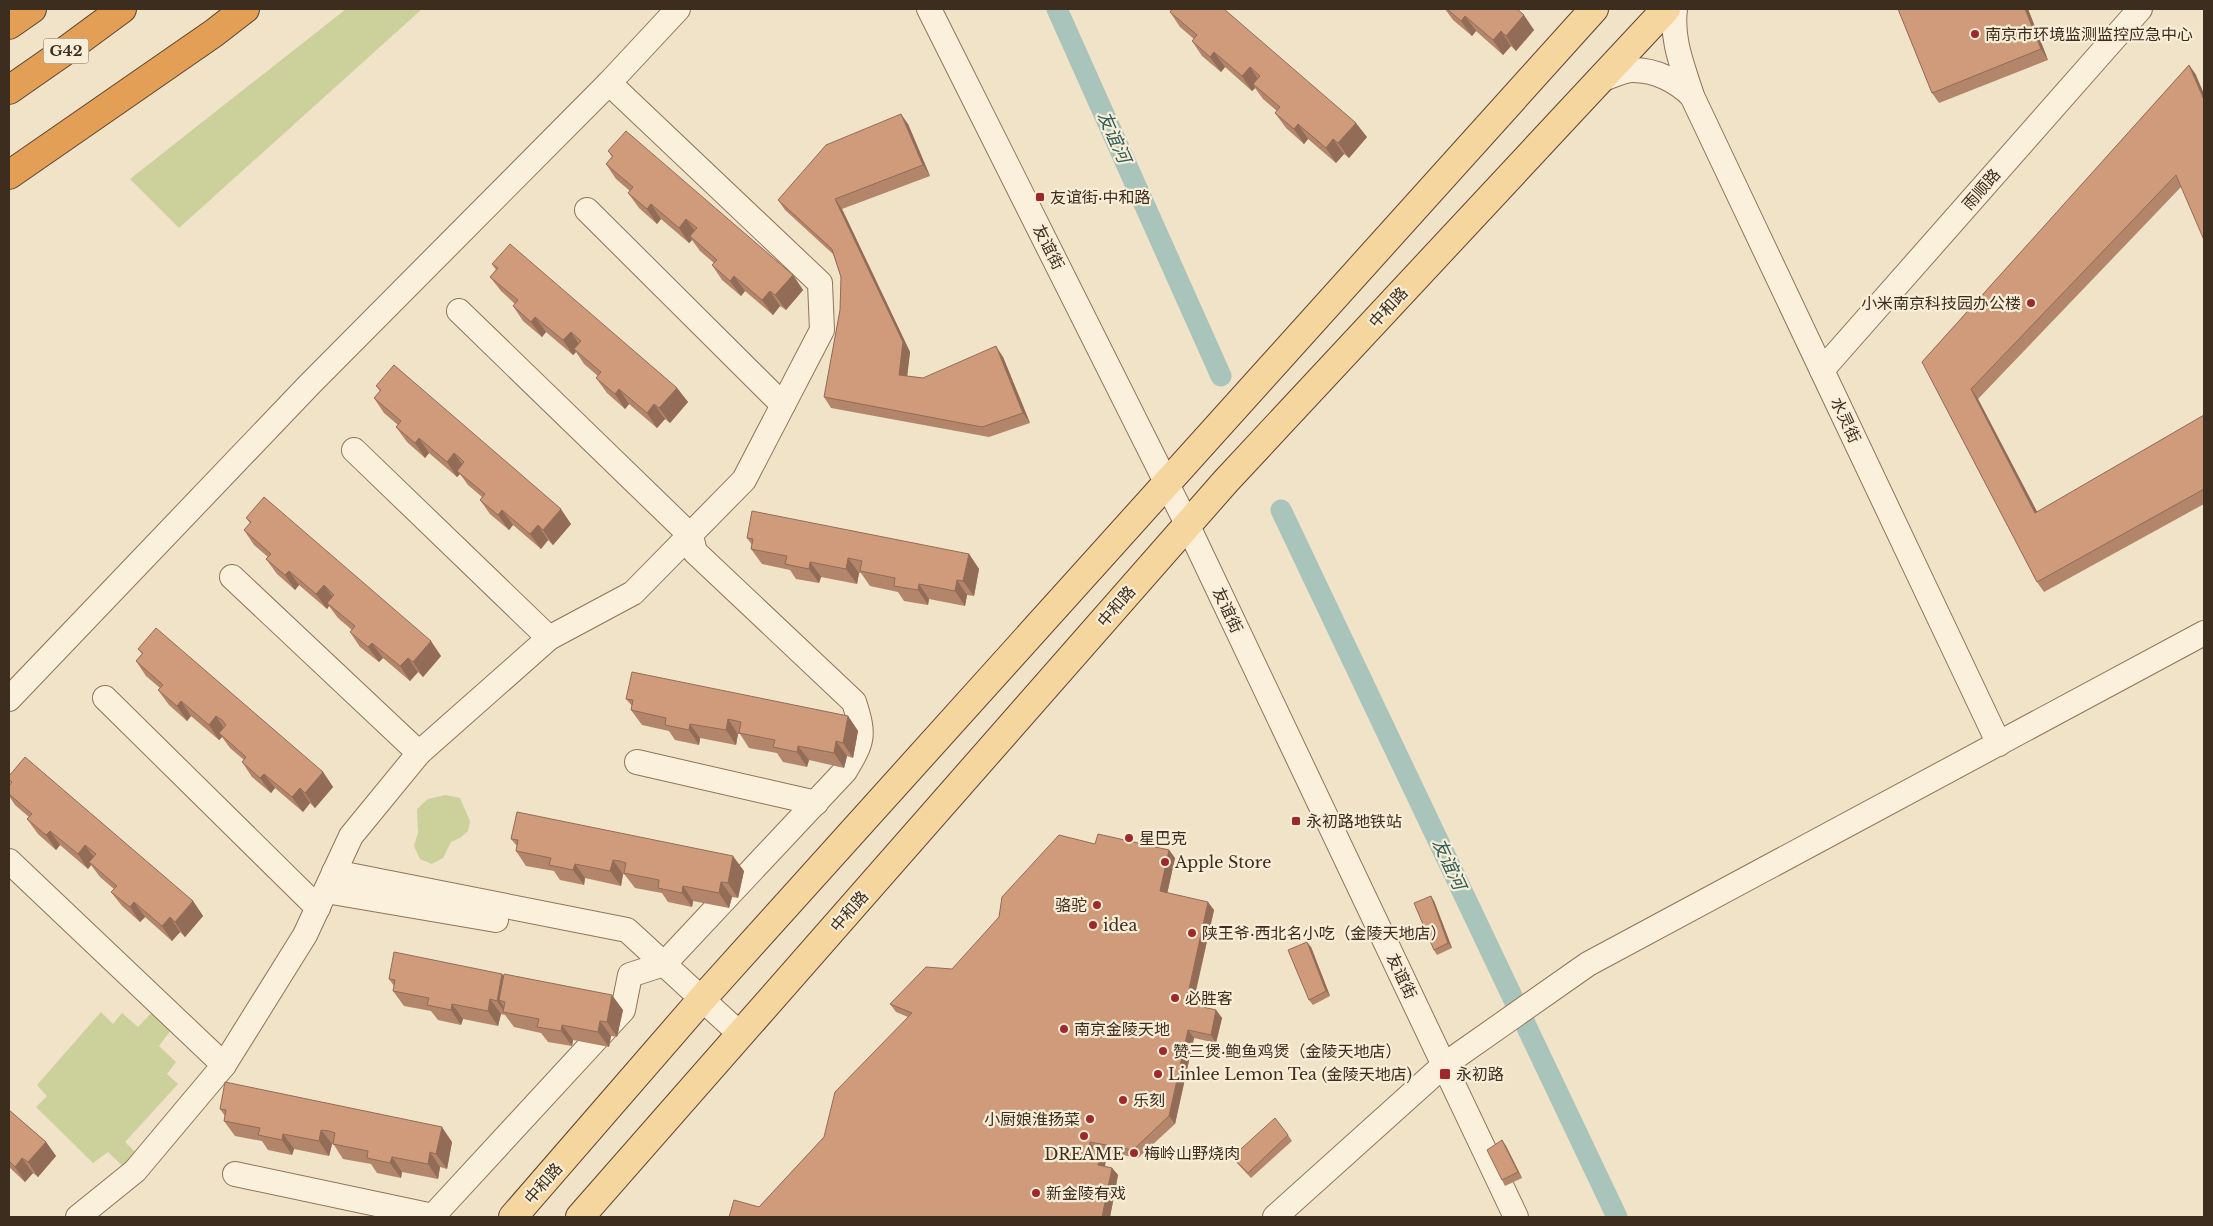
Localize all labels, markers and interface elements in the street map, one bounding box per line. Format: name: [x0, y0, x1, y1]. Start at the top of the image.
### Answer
place label: 南京市环境监测监控应急中心: [1985, 24, 2193, 44]
marker: 南京市环境监测监控应急中心: [1969, 28, 1981, 40]
road number: G42: [44, 38, 88, 64]
water label: 友谊河: [1093, 108, 1136, 169]
street label: 雨顺路: [1958, 164, 2004, 214]
place label: 友谊街·中和路: [1050, 187, 1151, 207]
marker: 友谊街·中和路: [1034, 191, 1046, 203]
street label: 友谊街: [1029, 221, 1069, 273]
street label: 中和路: [1364, 283, 1412, 331]
place label: 小米南京科技园办公楼: [1861, 293, 2021, 313]
marker: 小米南京科技园办公楼: [2025, 297, 2037, 309]
street label: 水灵街: [1827, 394, 1865, 446]
street label: 中和路: [1093, 581, 1139, 631]
street label: 友谊街: [1209, 584, 1247, 636]
place label: 永初路地铁站: [1306, 811, 1402, 831]
marker: 永初路地铁站: [1290, 815, 1302, 827]
place label: 星巴克: [1139, 828, 1187, 848]
marker: 星巴克: [1123, 832, 1135, 844]
water label: 友谊河: [1428, 835, 1472, 896]
place label: Apple Store: [1174, 852, 1271, 872]
marker: Apple Store: [1159, 856, 1171, 868]
street label: 中和路: [826, 886, 872, 936]
place label: 骆驼: [1055, 895, 1087, 915]
marker: 骆驼: [1091, 899, 1103, 911]
place label: idea: [1103, 915, 1137, 935]
marker: idea: [1087, 919, 1099, 931]
place label: 陕王爷·西北名小吃（金陵天地店）: [1202, 923, 1447, 943]
marker: 陕王爷·西北名小吃（金陵天地店）: [1186, 927, 1198, 939]
street label: 友谊街: [1383, 950, 1421, 1002]
place label: 必胜客: [1185, 988, 1233, 1008]
marker: 必胜客: [1169, 992, 1181, 1004]
place label: 南京金陵天地: [1074, 1019, 1170, 1039]
marker: 南京金陵天地: [1058, 1023, 1070, 1035]
place label: 赞三煲·鲍鱼鸡煲（金陵天地店）: [1173, 1041, 1402, 1061]
marker: 赞三煲·鲍鱼鸡煲（金陵天地店）: [1157, 1045, 1169, 1057]
place label: Linlee Lemon Tea (金陵天地店): [1168, 1064, 1412, 1084]
place label: 永初路: [1456, 1064, 1504, 1084]
marker: 永初路: [1438, 1067, 1452, 1081]
marker: Linlee Lemon Tea (金陵天地店): [1152, 1068, 1164, 1080]
place label: 乐刻: [1133, 1090, 1165, 1110]
marker: 乐刻: [1117, 1094, 1129, 1106]
place label: 小厨娘淮扬菜: [984, 1109, 1080, 1129]
marker: 小厨娘淮扬菜: [1084, 1113, 1096, 1125]
marker: DREAME: [1078, 1130, 1090, 1142]
place label: 梅岭山野烧肉: [1144, 1143, 1240, 1163]
place label: DREAME: [1044, 1144, 1124, 1164]
marker: 梅岭山野烧肉: [1128, 1147, 1140, 1159]
street label: 中和路: [520, 1158, 566, 1208]
place label: 新金陵有戏: [1046, 1183, 1126, 1203]
marker: 新金陵有戏: [1030, 1187, 1042, 1199]

